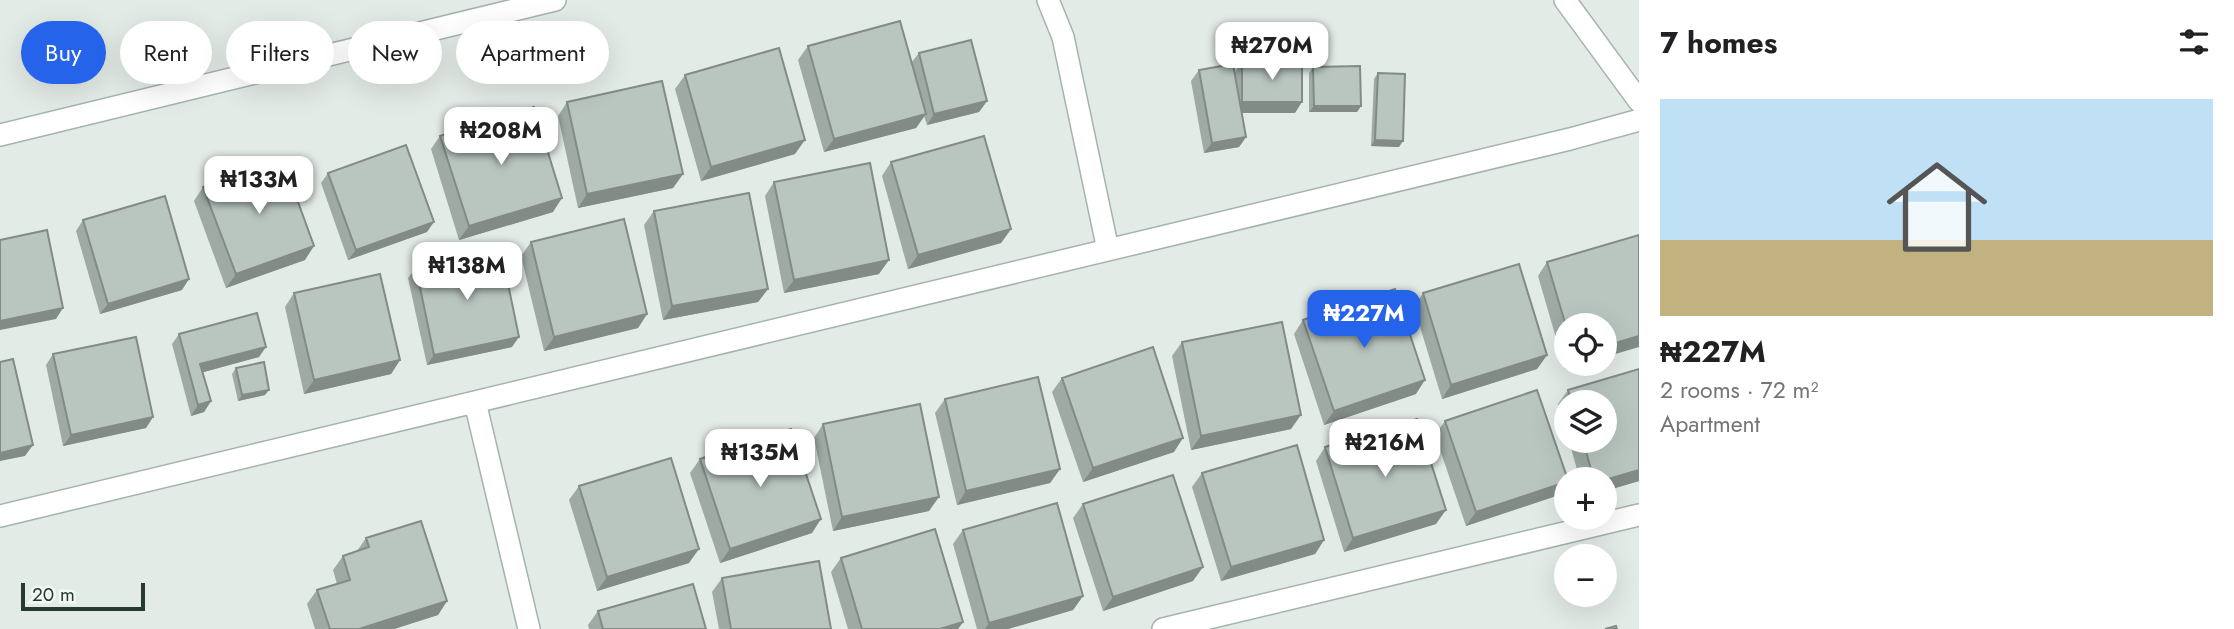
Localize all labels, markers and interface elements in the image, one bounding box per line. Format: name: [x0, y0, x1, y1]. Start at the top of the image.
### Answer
chip: Buy: [21, 21, 106, 84]
chip: Rent: [120, 21, 212, 84]
chip: Filters: [226, 21, 334, 84]
chip: New: [348, 21, 442, 84]
chip: Apartment: [456, 21, 609, 84]
text: 7 homes: [1660, 21, 1777, 64]
pin: ₦270M: [1223, 22, 1321, 82]
icon: filters: [2175, 23, 2213, 61]
text: ₦270M: [1231, 28, 1313, 62]
pin: ₦208M: [452, 108, 550, 167]
text: ₦208M: [460, 113, 542, 147]
icon: home: [1874, 144, 2000, 270]
pin: ₦133M: [210, 156, 308, 216]
text: ₦133M: [220, 162, 298, 196]
pin: ₦138M: [418, 243, 516, 302]
text: ₦138M: [428, 248, 506, 282]
pin: ₦227M: [1315, 290, 1413, 350]
text: ₦227M: [1323, 296, 1405, 330]
map controls: [1554, 313, 1617, 607]
button: locate: [1554, 313, 1617, 376]
text: ₦227M: [1660, 330, 1766, 373]
text: 2 rooms · 72 m²: [1660, 373, 1819, 407]
button: layers: [1554, 390, 1617, 453]
text: Apartment: [1660, 407, 1760, 441]
pin: ₦216M: [1336, 420, 1434, 479]
text: ₦216M: [1345, 425, 1425, 459]
pin: ₦135M: [711, 430, 809, 489]
text: ₦135M: [721, 435, 799, 469]
button: +: [1554, 467, 1617, 530]
button: −: [1554, 544, 1617, 607]
scale bar: [21, 580, 145, 612]
text: 20 m: [32, 581, 75, 608]

